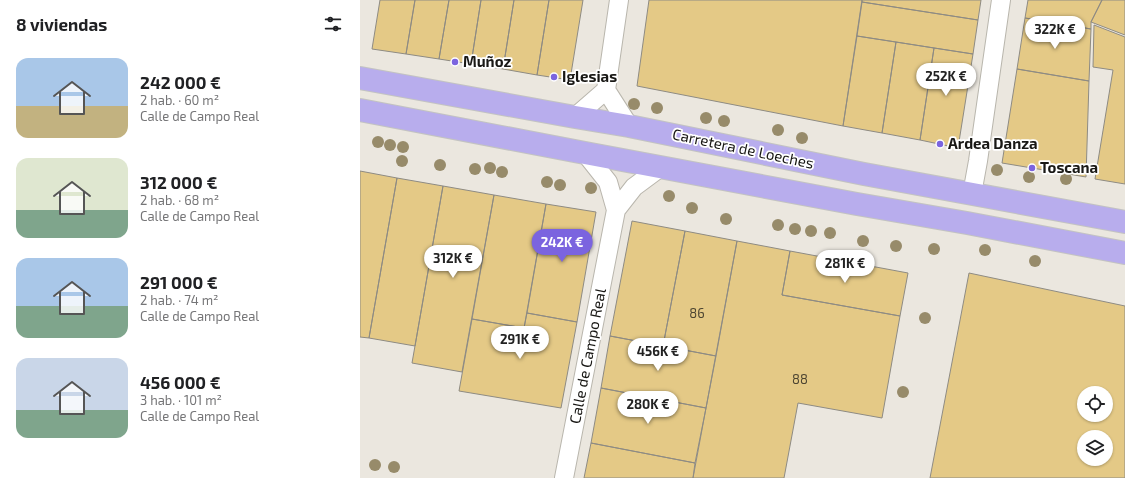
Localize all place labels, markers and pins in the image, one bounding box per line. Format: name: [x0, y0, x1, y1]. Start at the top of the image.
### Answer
pin: 322K €: [1022, 16, 1088, 50]
place label: Muñoz: [463, 52, 511, 70]
marker: Muñoz: [450, 57, 460, 67]
pin: 252K €: [913, 63, 979, 97]
place label: Iglesias: [562, 67, 617, 85]
marker: Iglesias: [549, 72, 559, 82]
place label: Ardea Danza: [948, 134, 1038, 152]
marker: Ardea Danza: [935, 139, 945, 149]
place label: Toscana: [1040, 158, 1098, 176]
marker: Toscana: [1027, 163, 1037, 173]
pin: 242K €: [529, 229, 595, 263]
pin: 312K €: [420, 245, 486, 279]
pin: 281K €: [812, 250, 878, 284]
pin: 291K €: [487, 326, 553, 360]
pin: 456K €: [625, 338, 691, 372]
pin: 280K €: [615, 391, 681, 425]

